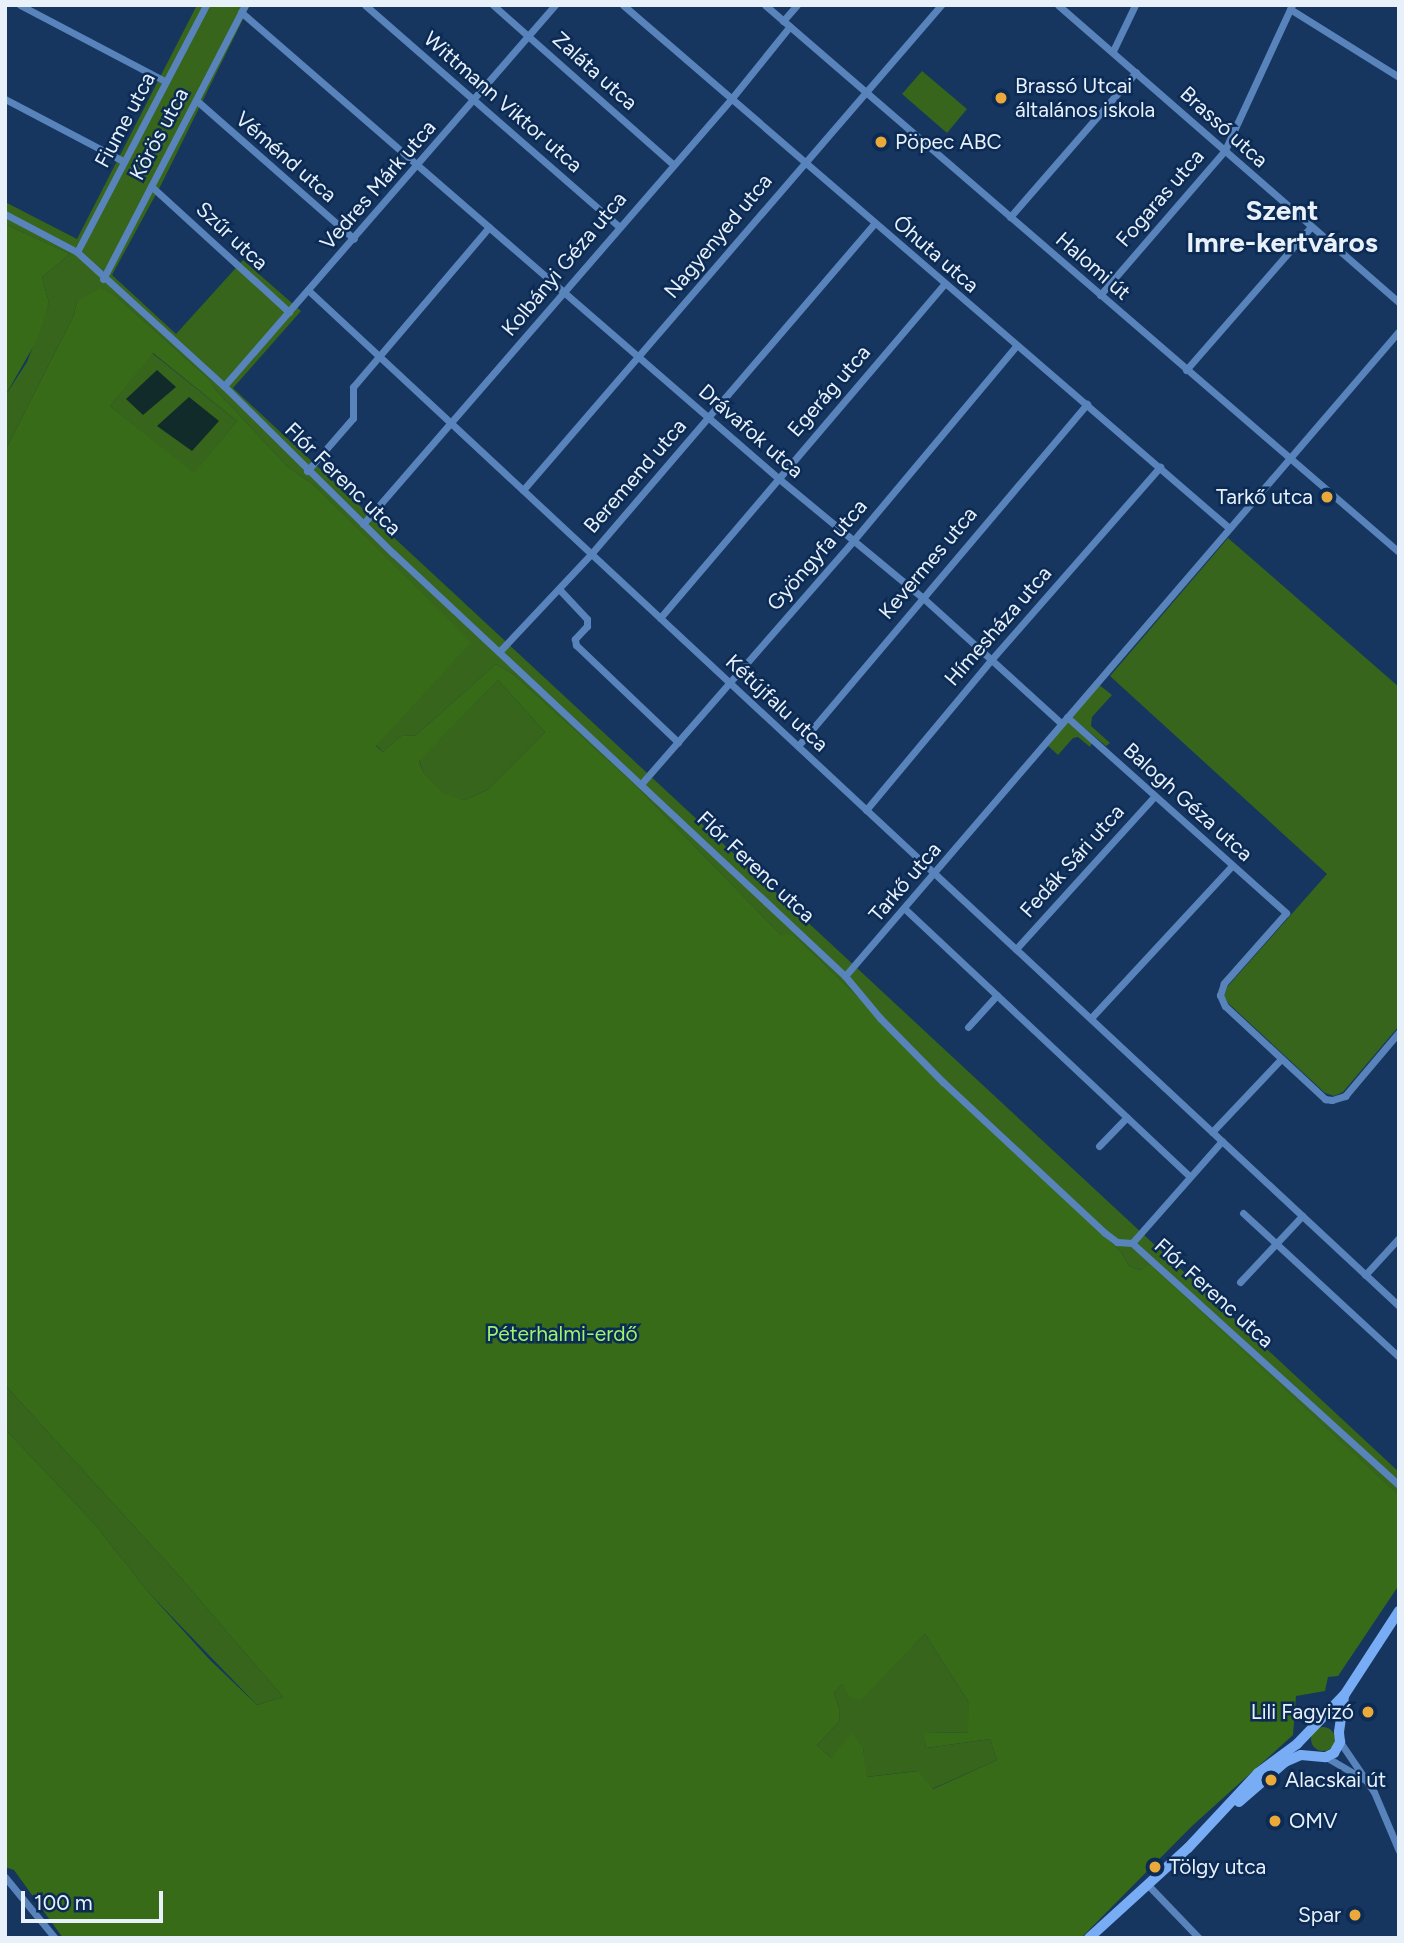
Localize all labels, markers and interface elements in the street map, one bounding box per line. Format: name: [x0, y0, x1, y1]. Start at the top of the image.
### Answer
street label: Wittmann Viktor utca: [419, 26, 587, 178]
street label: Zaláta utca: [548, 27, 642, 115]
street label: Fiume utca: [89, 68, 161, 172]
place label: Brassó Utcai általános iskola: [1015, 73, 1155, 123]
street label: Brassó utca: [1175, 81, 1273, 173]
street label: Körös utca: [124, 84, 194, 184]
marker: Brassó Utcai általános iskola: [993, 90, 1009, 106]
street label: Véménd utca: [230, 106, 342, 208]
street label: Vedres Márk utca: [315, 115, 441, 255]
place label: Pöpec ABC: [895, 129, 1002, 155]
marker: Pöpec ABC: [873, 134, 889, 150]
street label: Fogaras utca: [1111, 144, 1209, 252]
street label: Nagyenyed utca: [659, 169, 777, 303]
street label: Kolbányi Géza utca: [496, 187, 632, 341]
district label: Szent Imre-kertváros: [1186, 193, 1378, 259]
street label: Szűr utca: [191, 196, 273, 276]
street label: Óhuta utca: [888, 210, 984, 298]
street label: Halomi út: [1050, 227, 1136, 305]
street label: Egerág utca: [782, 340, 876, 442]
street label: Drávafok utca: [694, 379, 808, 483]
street label: Beremend utca: [579, 414, 691, 538]
street label: Flór Ferenc utca: [280, 417, 406, 541]
place label: Tarkő utca: [1216, 484, 1313, 510]
marker: Tarkő utca: [1319, 489, 1335, 505]
street label: Gyöngyfa utca: [762, 494, 872, 616]
street label: Kevermes utca: [874, 502, 982, 624]
street label: Hímesháza utca: [939, 561, 1057, 691]
street label: Kétújfalu utca: [720, 649, 834, 757]
street label: Balogh Géza utca: [1118, 737, 1258, 867]
street label: Fedák Sári utca: [1015, 799, 1129, 923]
street label: Flór Ferenc utca: [692, 806, 820, 928]
street label: Tarkő utca: [864, 837, 946, 927]
street label: Flór Ferenc utca: [1149, 1233, 1279, 1353]
park label: Péterhalmi-erdő: [486, 1321, 638, 1347]
place label: Lili Fagyizó: [1251, 1699, 1354, 1725]
marker: Lili Fagyizó: [1360, 1704, 1376, 1720]
place label: Alacskai út: [1285, 1767, 1386, 1793]
marker: Alacskai út: [1263, 1772, 1279, 1788]
place label: OMV: [1289, 1808, 1338, 1834]
marker: OMV: [1267, 1813, 1283, 1829]
place label: Tölgy utca: [1169, 1854, 1266, 1880]
marker: Tölgy utca: [1147, 1859, 1163, 1875]
scale bar: [24, 1876, 166, 1920]
text: 100 m: [34, 1890, 93, 1915]
place label: Spar: [1298, 1902, 1341, 1928]
marker: Spar: [1347, 1907, 1363, 1923]

